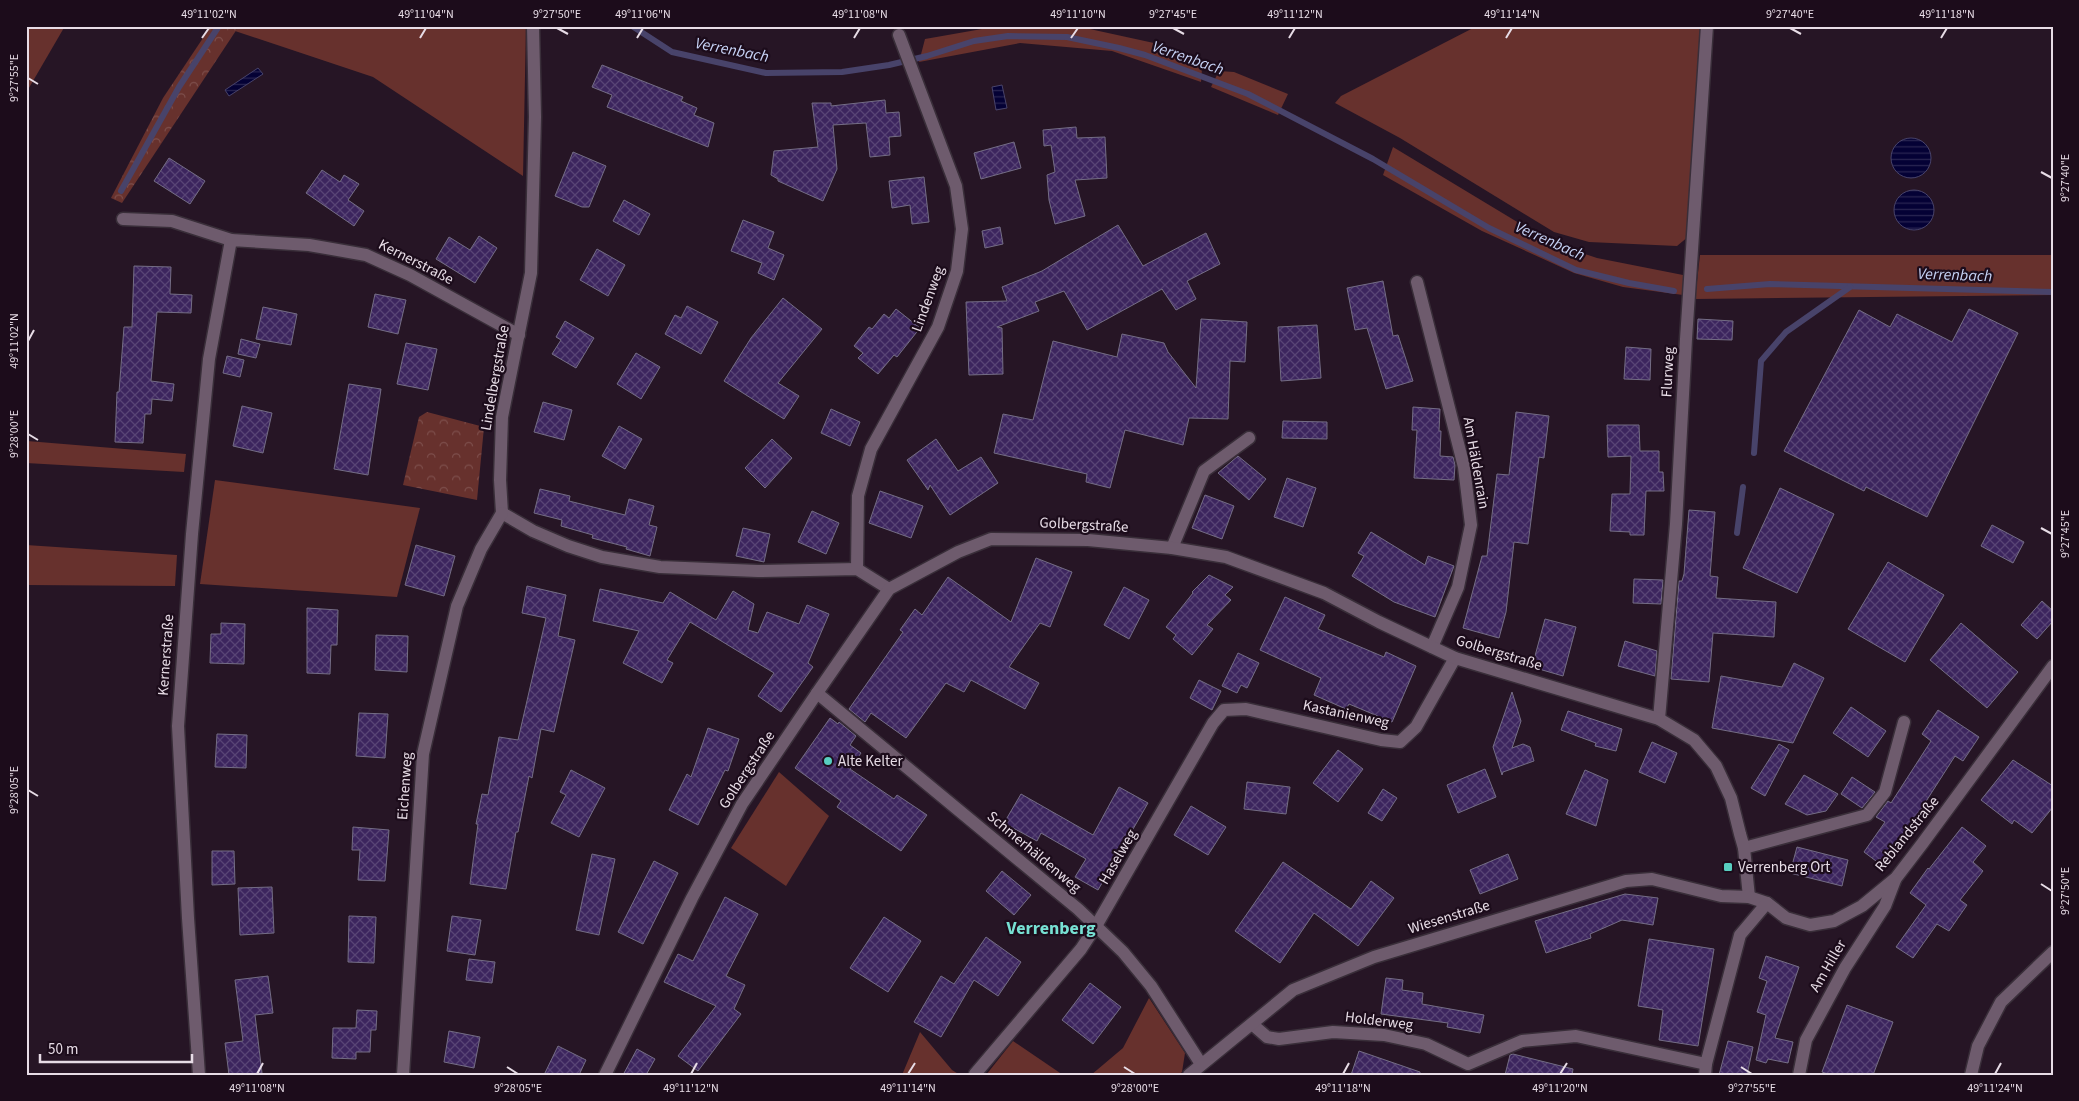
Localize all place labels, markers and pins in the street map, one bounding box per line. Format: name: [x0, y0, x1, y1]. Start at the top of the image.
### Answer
place label: Alte Kelter: [838, 751, 903, 772]
marker: Alte Kelter: [822, 755, 834, 767]
place label: Verrenberg Ort: [1738, 857, 1830, 878]
marker: Verrenberg Ort: [1722, 861, 1734, 873]

